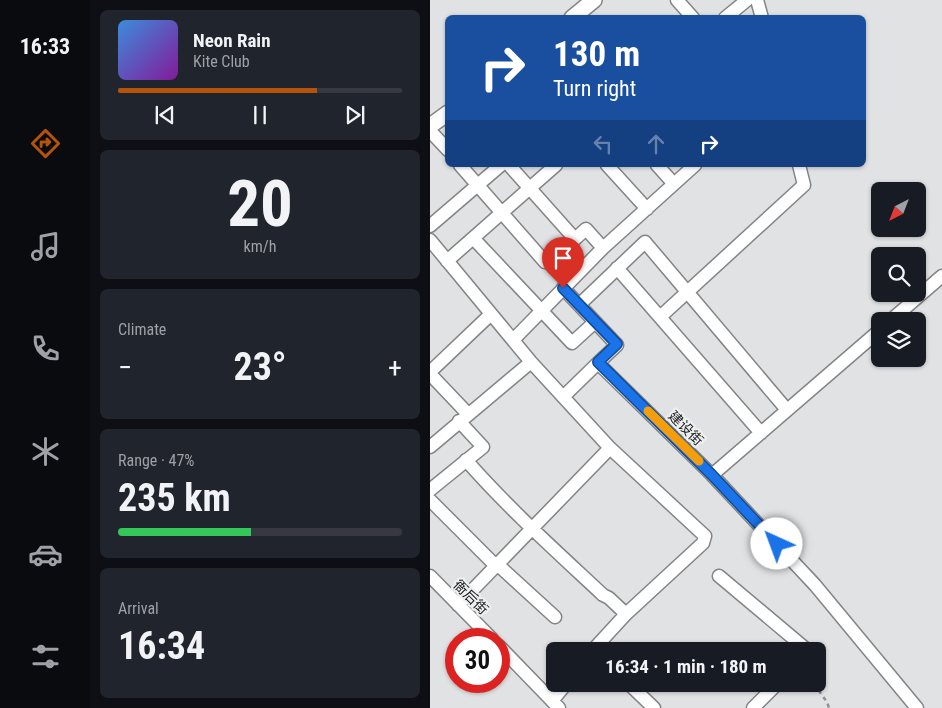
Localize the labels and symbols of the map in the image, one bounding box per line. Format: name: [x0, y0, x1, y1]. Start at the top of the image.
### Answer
north arrow: [871, 182, 926, 238]
pin: [542, 237, 584, 288]
street label: 建设街: [665, 407, 707, 449]
position arrow: [750, 517, 802, 569]
street label: 衙后街: [450, 576, 492, 618]
speed limit sign: 30: [445, 628, 510, 693]

